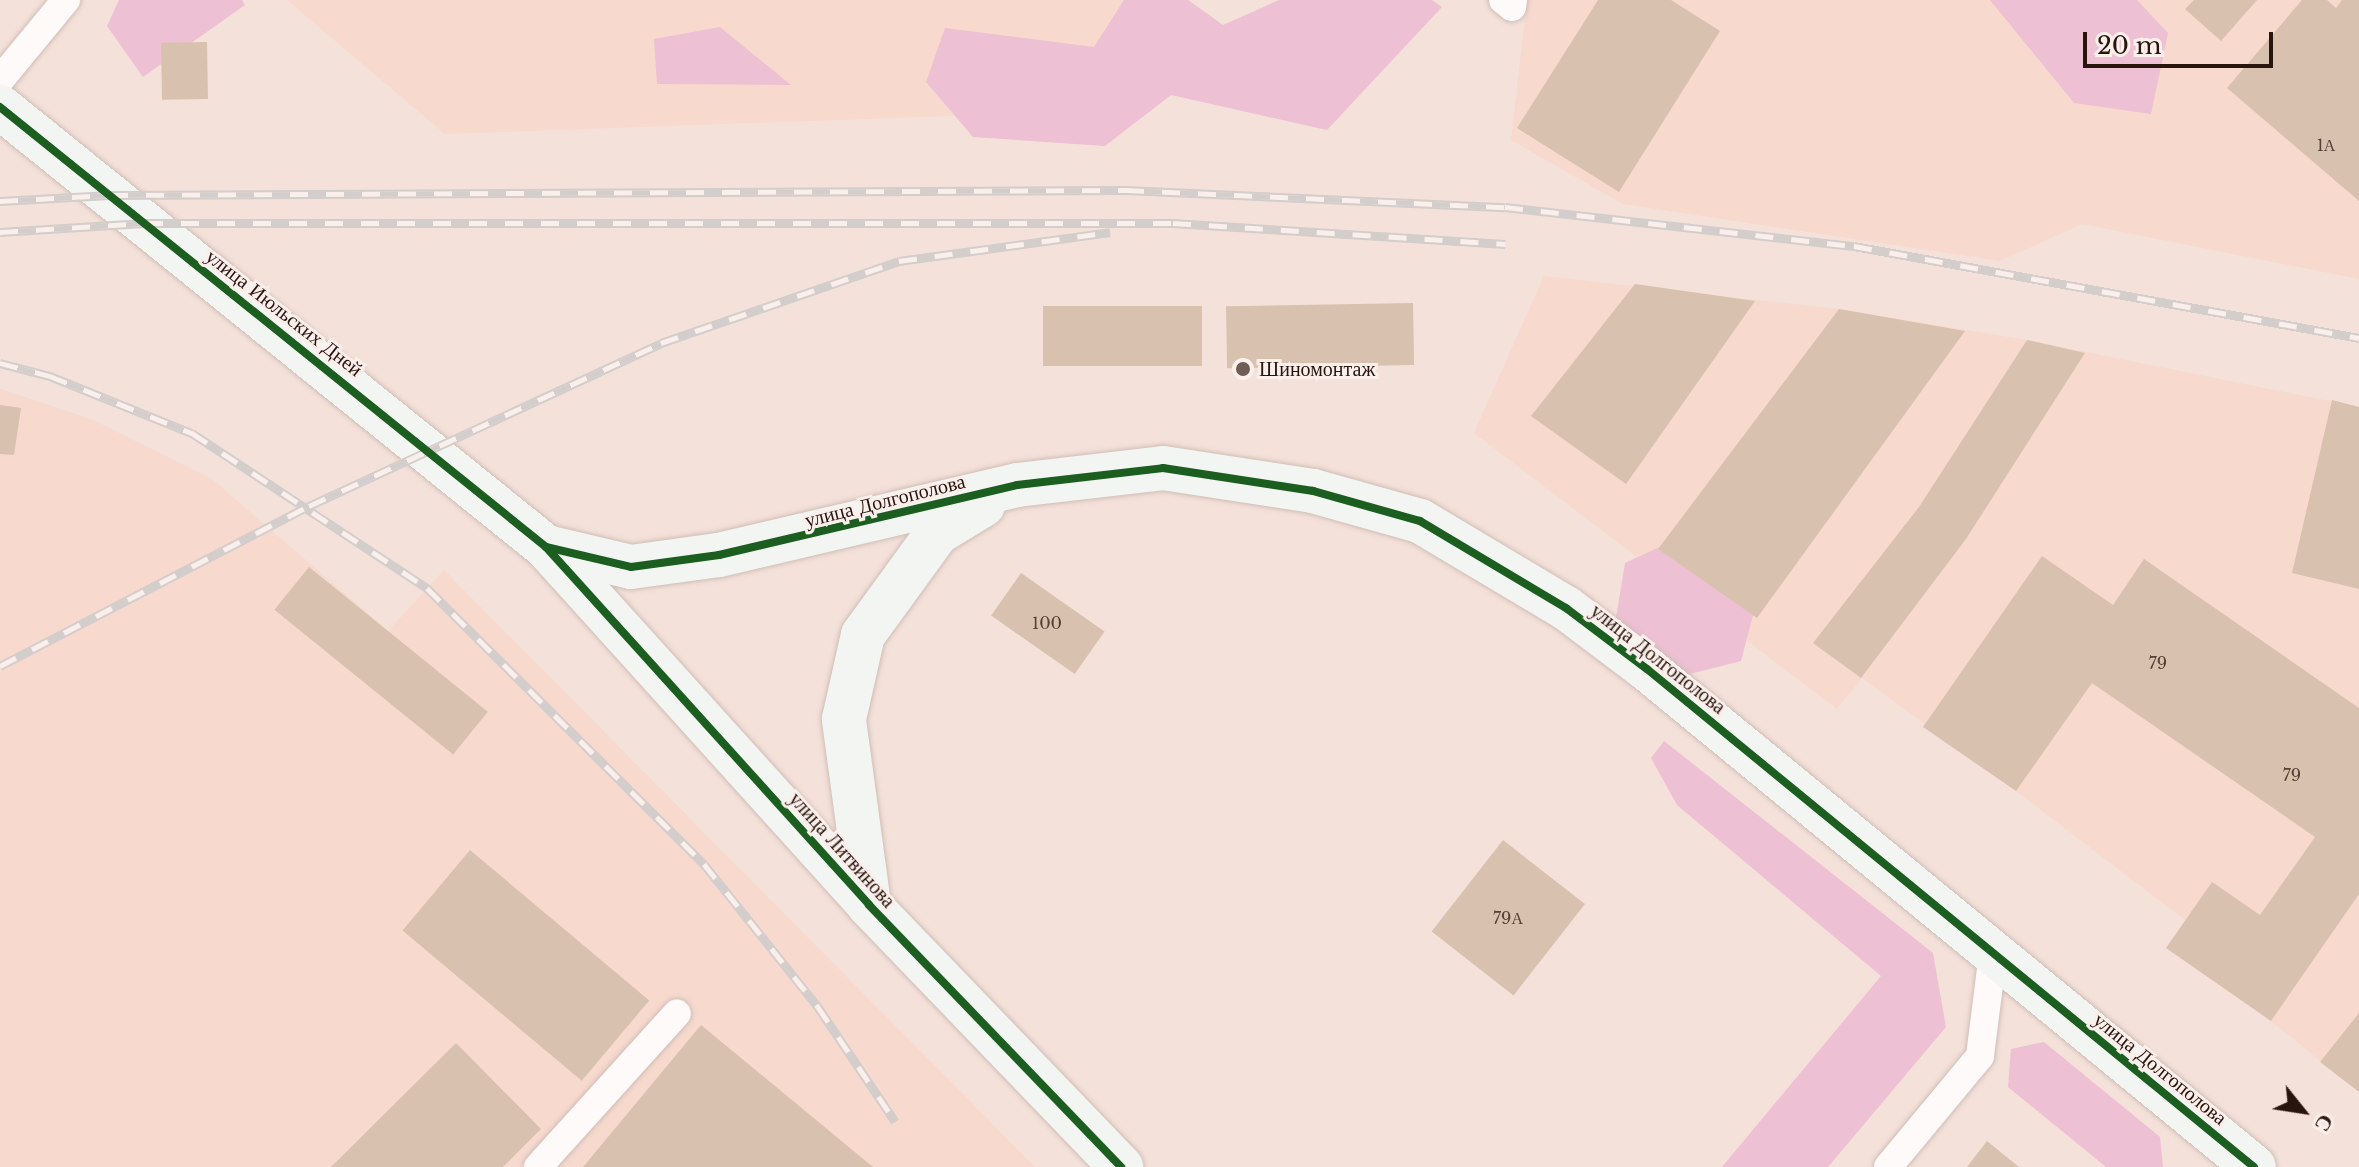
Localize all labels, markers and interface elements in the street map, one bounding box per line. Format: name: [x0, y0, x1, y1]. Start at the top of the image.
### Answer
scale bar: [2087, 16, 2277, 66]
text: 20 m: [2097, 31, 2162, 60]
house number: 1А: [2317, 135, 2335, 155]
street label: улица Июльских Дней: [201, 244, 367, 382]
place label: Шиномонтаж: [1259, 357, 1375, 381]
marker: Шиномонтаж: [1234, 360, 1252, 378]
street label: улица Долгополова: [802, 469, 968, 533]
street label: улица Долгополова: [1586, 599, 1730, 719]
house number: 100: [1032, 613, 1062, 633]
house number: 79: [2149, 653, 2167, 673]
house number: 79: [2283, 765, 2301, 785]
street label: улица Литвинова: [784, 787, 900, 913]
house number: 79А: [1493, 908, 1523, 928]
street label: улица Долгополова: [2088, 1008, 2232, 1130]
north arrow: [2263, 1071, 2343, 1151]
text: С: [2309, 1110, 2340, 1137]

